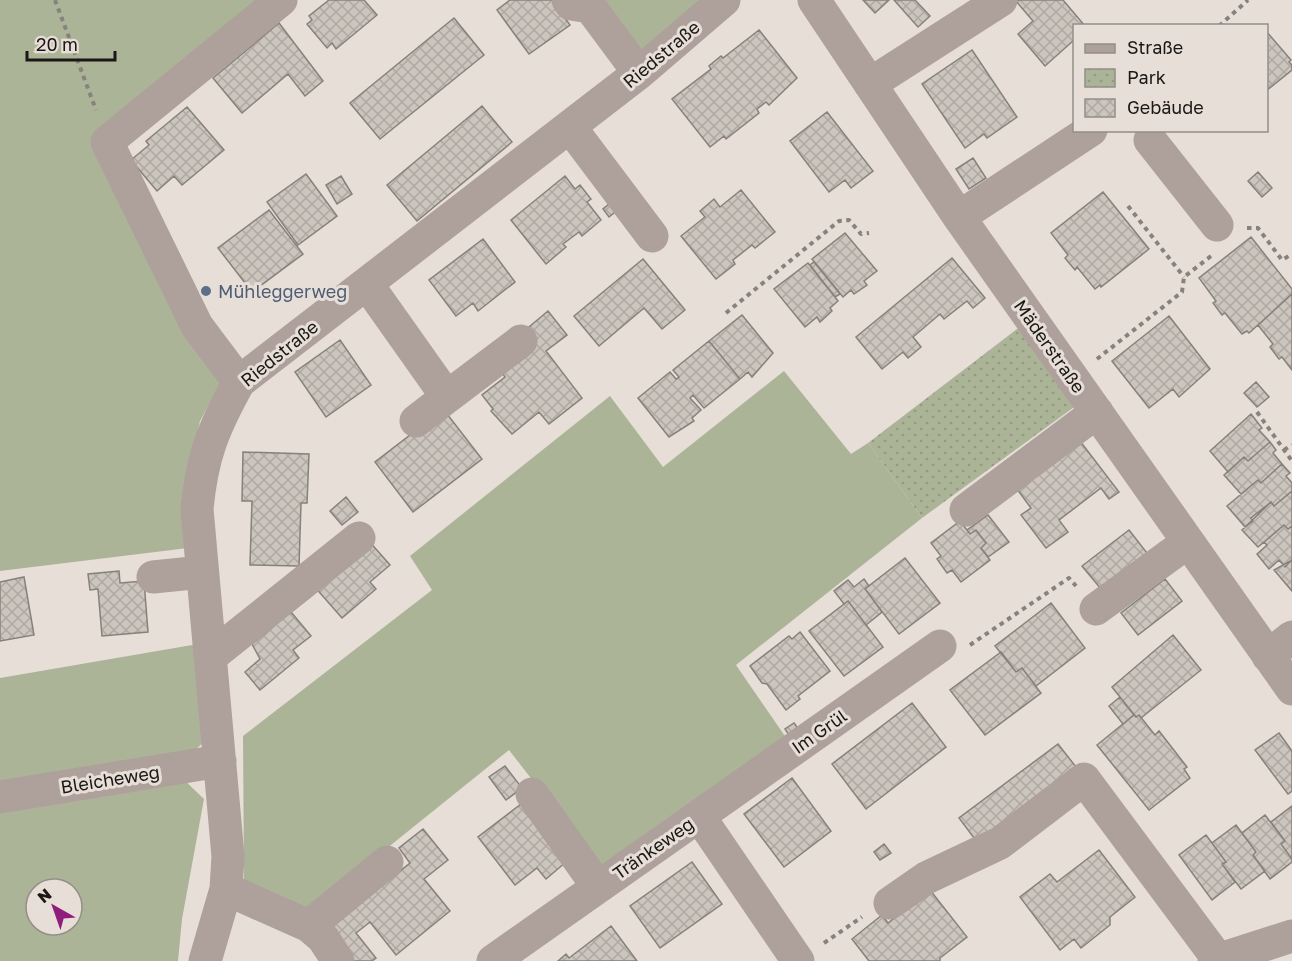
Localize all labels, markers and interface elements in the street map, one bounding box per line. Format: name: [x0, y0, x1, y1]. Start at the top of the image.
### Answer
street label: Riedstraße: [618, 16, 704, 92]
scale bar: [27, 24, 116, 62]
legend: [1073, 24, 1268, 132]
text: 20 m: [36, 33, 78, 55]
text: Straße: [1127, 36, 1183, 58]
text: Park: [1127, 66, 1166, 88]
text: Gebäude: [1127, 96, 1204, 118]
place label: Mühleggerweg: [218, 280, 347, 302]
marker: Mühleggerweg: [199, 284, 213, 298]
street label: Mäderstraße: [1010, 295, 1090, 397]
street label: Riedstraße: [236, 315, 322, 391]
street label: Im Grül: [787, 704, 851, 758]
street label: Bleicheweg: [59, 760, 161, 798]
street label: Tränkeweg: [608, 812, 698, 884]
north arrow: [24, 877, 84, 937]
text: N: [33, 884, 55, 907]

